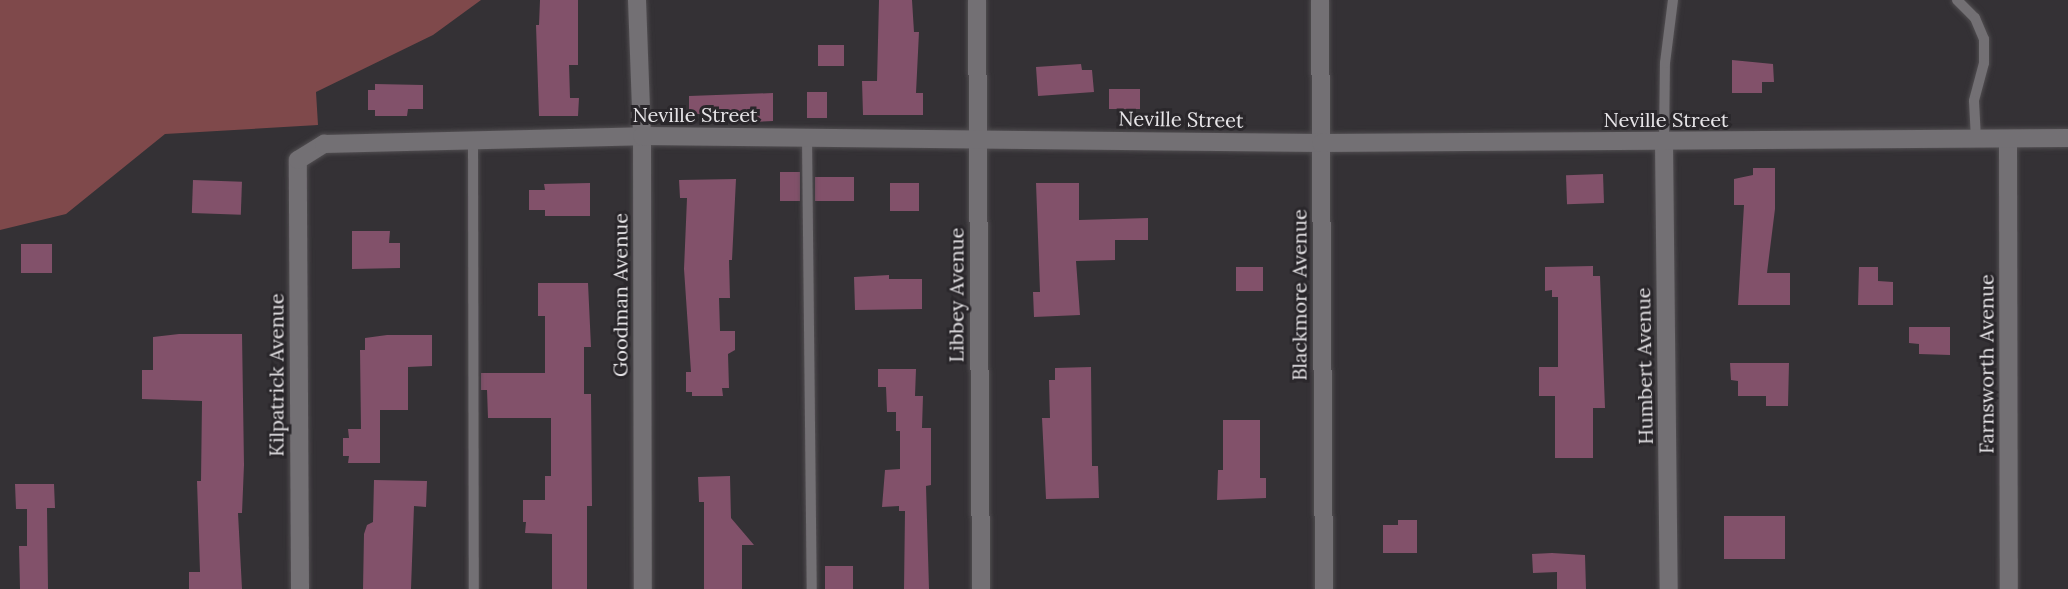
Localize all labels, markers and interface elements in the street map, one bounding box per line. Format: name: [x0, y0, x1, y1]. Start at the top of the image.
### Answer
street label: Neville Street: [632, 102, 758, 126]
street label: Neville Street: [1118, 106, 1244, 132]
street label: Neville Street: [1603, 107, 1729, 131]
street label: Blackmore Avenue: [1287, 209, 1311, 381]
street label: Goodman Avenue: [608, 213, 632, 377]
street label: Libbey Avenue: [944, 228, 968, 362]
street label: Farnsworth Avenue: [1974, 274, 1998, 454]
street label: Humbert Avenue: [1631, 287, 1657, 445]
street label: Kilpatrick Avenue: [264, 293, 288, 457]

